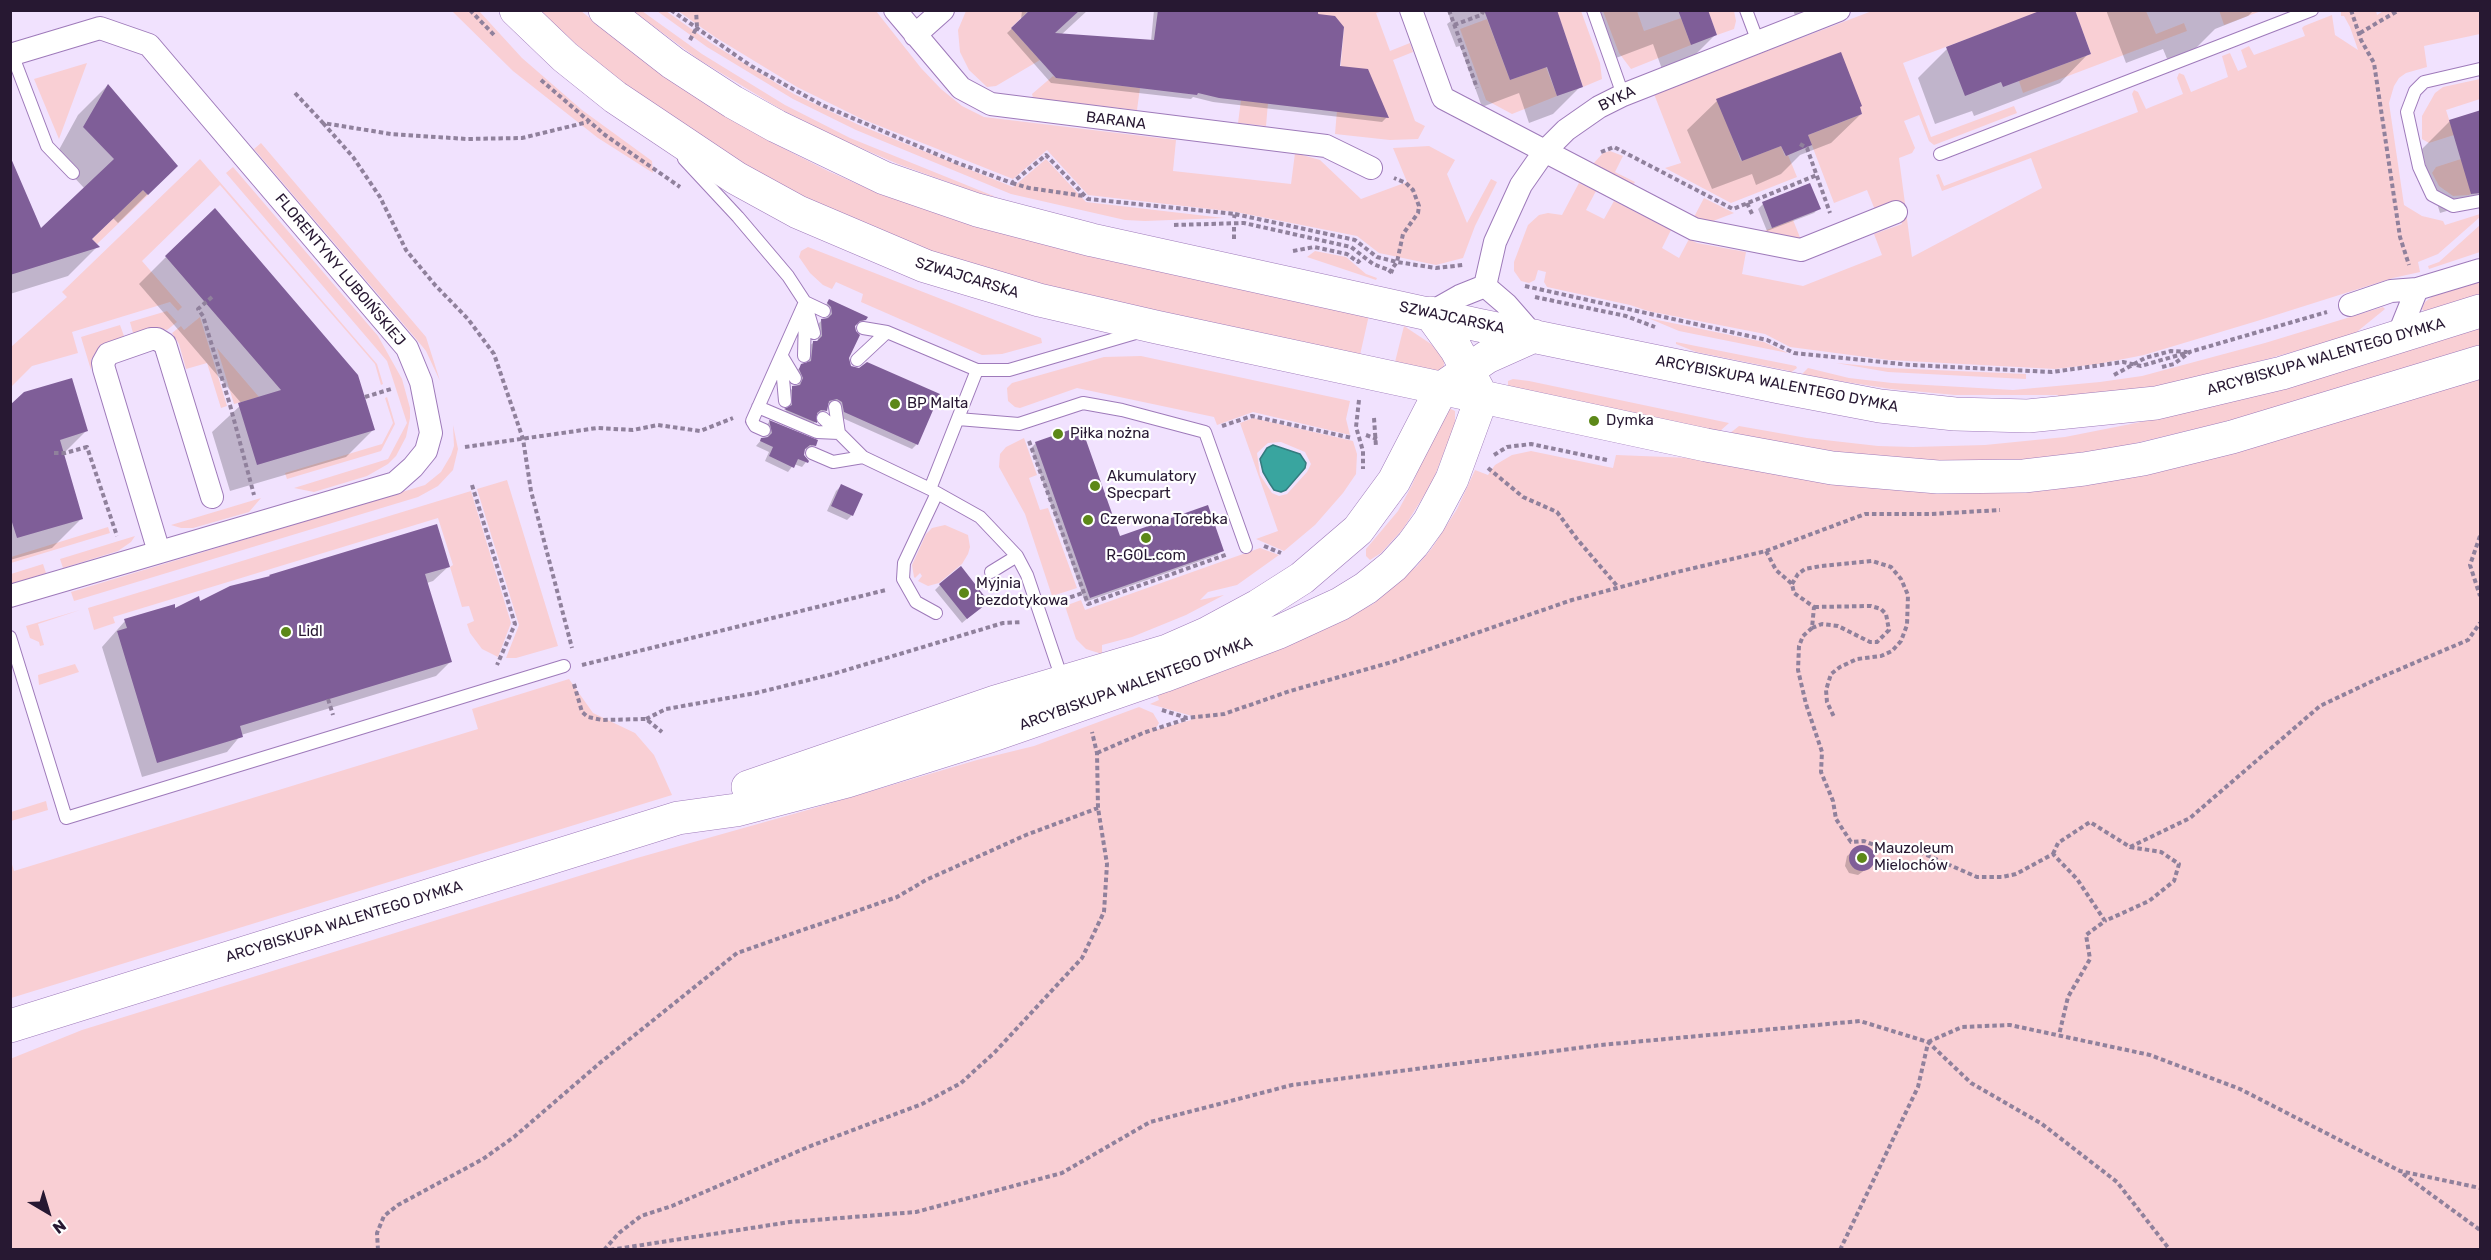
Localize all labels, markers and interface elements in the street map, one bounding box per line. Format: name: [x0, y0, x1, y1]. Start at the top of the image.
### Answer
street label: BYKA: [1596, 82, 1638, 116]
street label: BARANA: [1085, 108, 1147, 134]
street label: FLORENTYNY LUBOIŃSKIEJ: [271, 190, 409, 350]
street label: SZWAJCARSKA: [913, 254, 1021, 302]
street label: SZWAJCARSKA: [1398, 298, 1506, 338]
street label: ARCYBISKUPA WALENTEGO DYMKA: [2205, 314, 2447, 400]
street label: ARCYBISKUPA WALENTEGO DYMKA: [1654, 352, 1900, 416]
place label: BP Malta: [907, 395, 968, 413]
marker: BP Malta: [888, 397, 902, 411]
place label: Dymka: [1606, 412, 1654, 430]
marker: Dymka: [1587, 414, 1601, 428]
place label: Piłka nożna: [1070, 425, 1150, 443]
marker: Piłka nożna: [1051, 427, 1065, 441]
place label: Akumulatory Specpart: [1107, 468, 1196, 503]
marker: Akumulatory Specpart: [1088, 479, 1102, 493]
place label: Czerwona Torebka: [1100, 511, 1228, 529]
marker: Czerwona Torebka: [1081, 513, 1095, 527]
marker: R-GOL.com: [1139, 531, 1153, 545]
place label: R-GOL.com: [1106, 547, 1186, 565]
place label: Myjnia bezdotykowa: [976, 575, 1068, 610]
marker: Myjnia bezdotykowa: [957, 586, 971, 600]
place label: Lidl: [298, 623, 323, 641]
marker: Lidl: [279, 625, 293, 639]
street label: ARCYBISKUPA WALENTEGO DYMKA: [1017, 633, 1255, 735]
place label: Mauzoleum Mielochów: [1874, 840, 1954, 875]
marker: Mauzoleum Mielochów: [1855, 851, 1869, 865]
street label: ARCYBISKUPA WALENTEGO DYMKA: [223, 877, 465, 967]
north arrow: [18, 1182, 78, 1242]
text: N: [49, 1216, 70, 1238]

